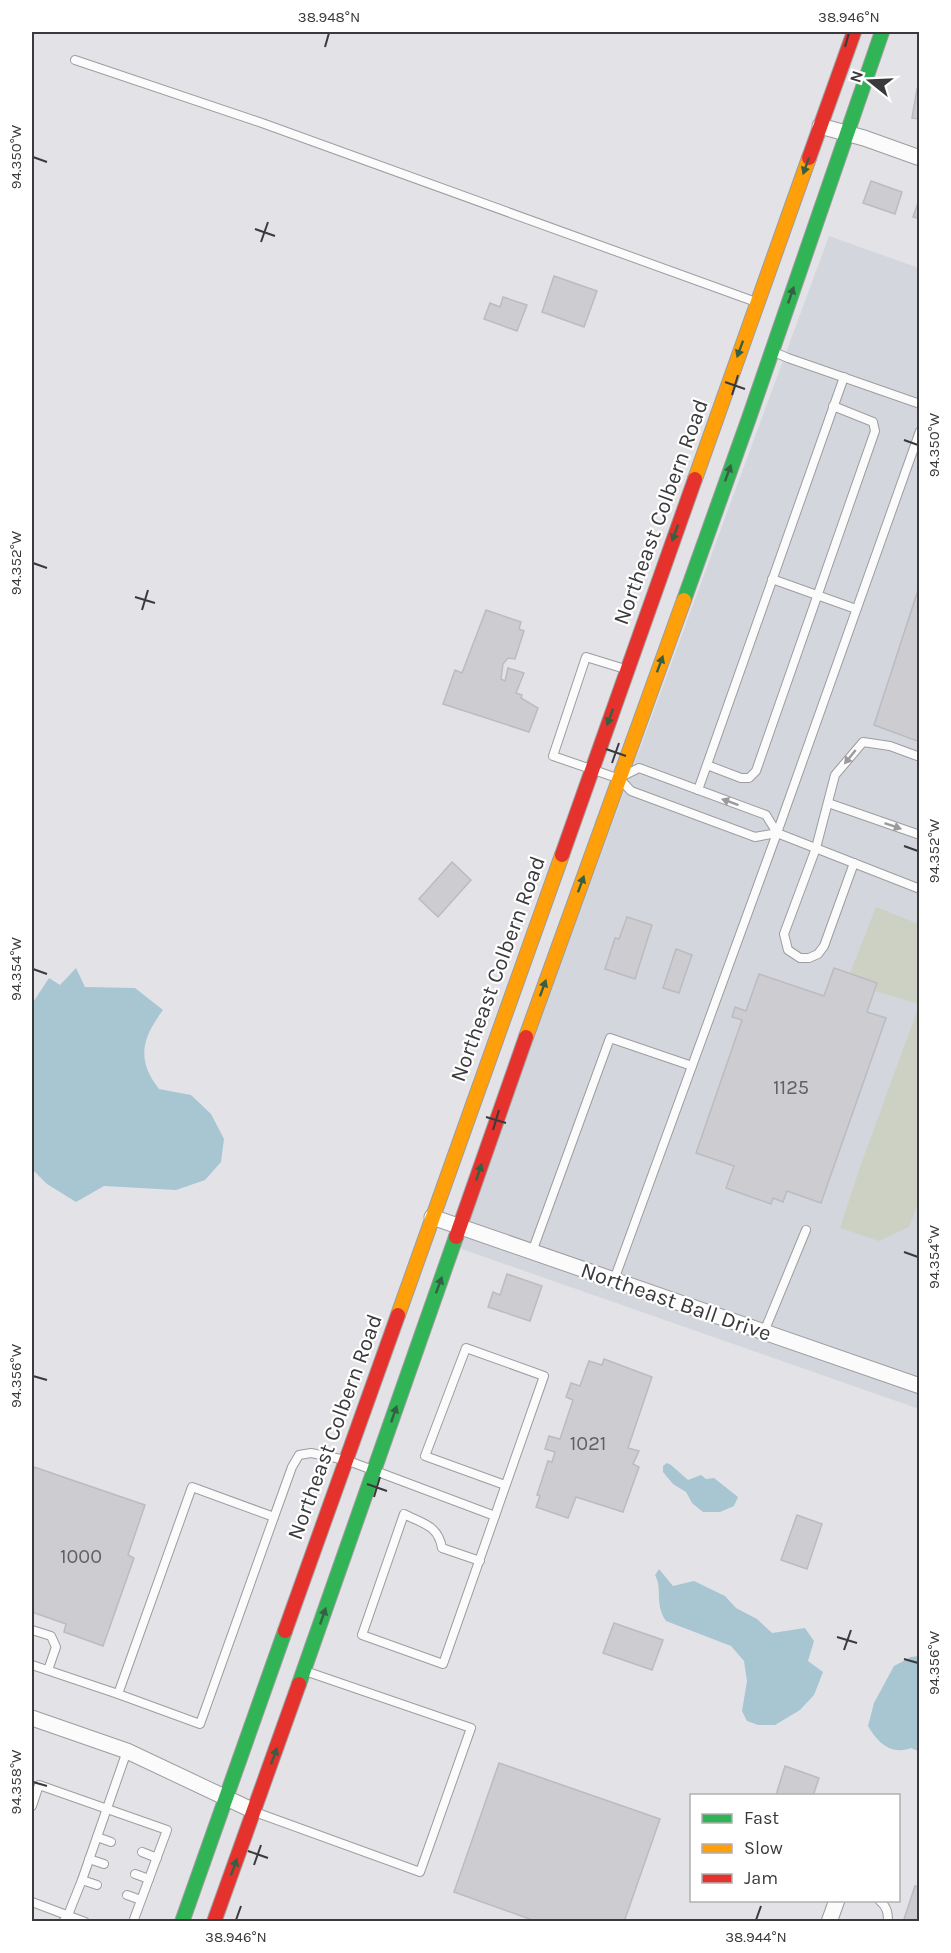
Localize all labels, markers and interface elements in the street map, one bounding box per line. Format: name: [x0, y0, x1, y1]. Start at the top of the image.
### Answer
text: 38.948°N: [298, 8, 360, 26]
text: 38.946°N: [818, 8, 880, 26]
north arrow: [840, 51, 900, 111]
text: N: [845, 68, 867, 85]
text: 94.350°W: [7, 124, 25, 189]
one-way arrow: [800, 157, 810, 175]
one-way arrow: [787, 286, 797, 304]
one-way arrow: [735, 341, 745, 359]
street label: Northeast Colbern Road: [608, 396, 714, 628]
text: 94.350°W: [925, 412, 943, 477]
one-way arrow: [724, 464, 734, 482]
one-way arrow: [670, 524, 680, 542]
text: 94.352°W: [7, 530, 25, 595]
one-way arrow: [655, 655, 665, 673]
one-way arrow: [605, 708, 615, 726]
one-way arrow: [844, 750, 856, 765]
one-way arrow: [721, 797, 739, 806]
text: 94.352°W: [925, 818, 943, 883]
one-way arrow: [884, 821, 902, 831]
street label: Northeast Colbern Road: [445, 853, 551, 1085]
one-way arrow: [577, 875, 587, 893]
text: 94.354°W: [7, 936, 25, 1001]
one-way arrow: [539, 979, 549, 997]
house number: 1125: [773, 1076, 809, 1099]
one-way arrow: [475, 1163, 485, 1181]
text: 94.354°W: [925, 1224, 943, 1289]
street label: Northeast Ball Drive: [577, 1257, 775, 1347]
one-way arrow: [435, 1276, 445, 1294]
street label: Northeast Colbern Road: [282, 1311, 388, 1543]
text: 94.356°W: [7, 1343, 25, 1408]
one-way arrow: [389, 1405, 399, 1423]
house number: 1021: [570, 1432, 606, 1455]
house number: 1000: [60, 1545, 102, 1568]
one-way arrow: [319, 1607, 329, 1625]
text: 94.356°W: [925, 1630, 943, 1695]
one-way arrow: [269, 1747, 279, 1765]
text: 94.358°W: [7, 1749, 25, 1814]
legend: [690, 1794, 900, 1902]
text: Fast: [744, 1807, 779, 1829]
text: Slow: [744, 1837, 783, 1859]
one-way arrow: [229, 1857, 239, 1875]
text: Jam: [744, 1867, 778, 1889]
text: 38.946°N: [205, 1928, 267, 1946]
text: 38.944°N: [725, 1928, 787, 1946]

